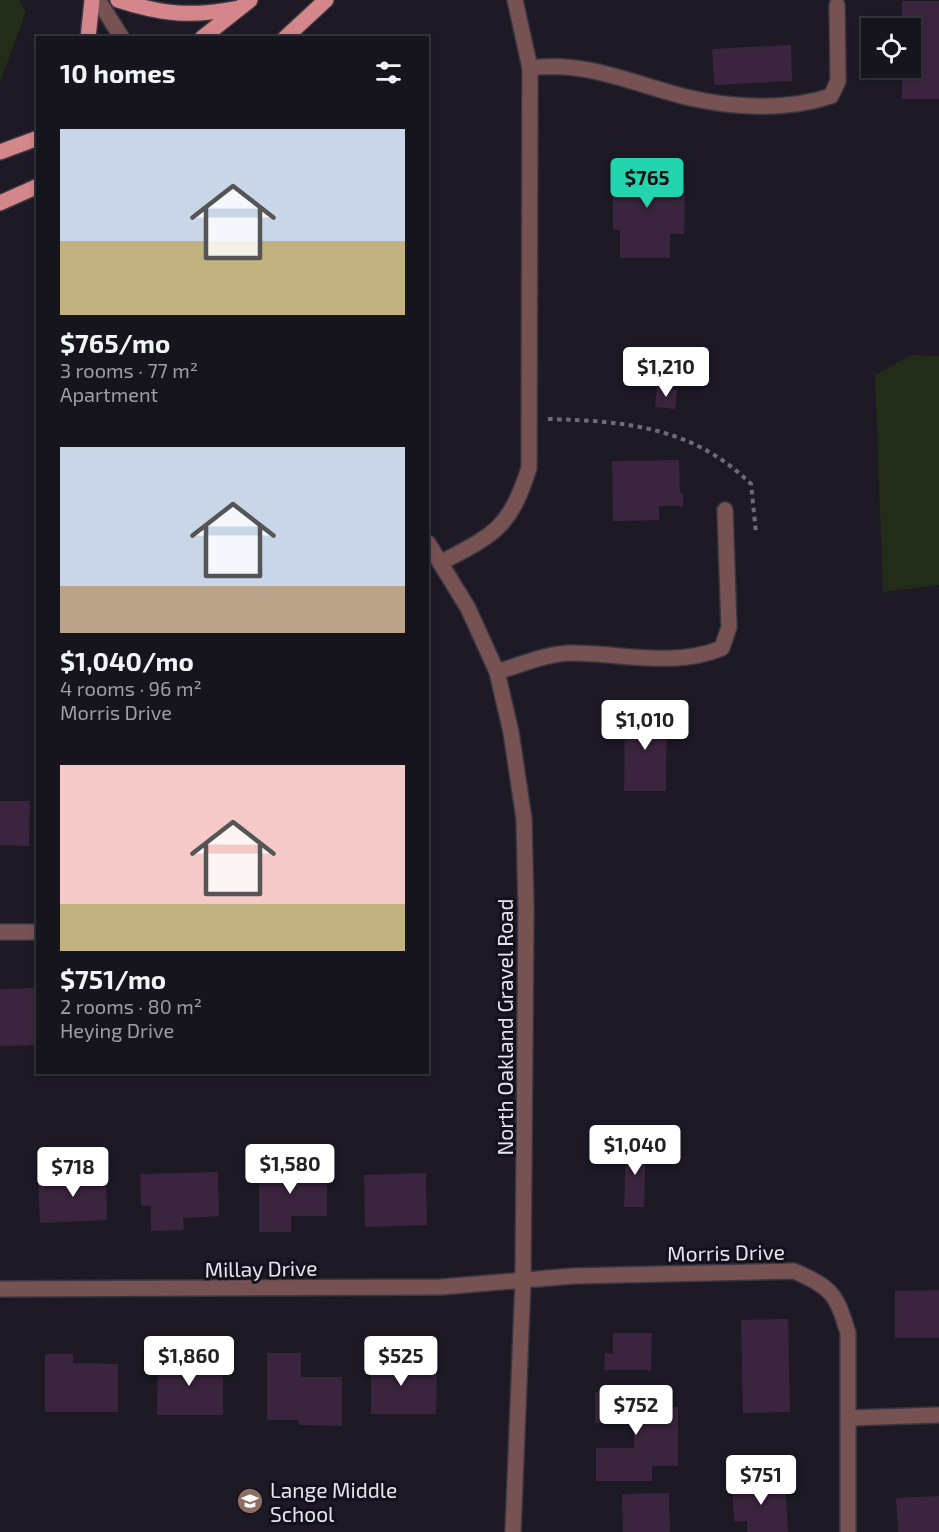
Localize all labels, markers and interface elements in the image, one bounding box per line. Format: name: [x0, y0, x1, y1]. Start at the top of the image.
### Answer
map controls: [861, 18, 921, 78]
button: locate: [861, 18, 921, 78]
icon: filters: [372, 56, 405, 89]
text: 10 homes: [60, 57, 176, 88]
pin: $765: [611, 158, 683, 209]
text: $765: [625, 165, 670, 189]
icon: home: [179, 168, 287, 276]
text: $765/mo: [60, 327, 170, 358]
pin: $1,210: [617, 347, 715, 398]
text: $1,210: [637, 354, 695, 378]
text: 3 rooms · 77 m²: [60, 358, 198, 382]
text: Apartment: [60, 382, 158, 406]
icon: home: [179, 486, 287, 594]
text: $1,040/mo: [60, 645, 194, 676]
text: 4 rooms · 96 m²: [60, 676, 202, 700]
text: Morris Drive: [60, 700, 172, 724]
pin: $1,010: [596, 700, 694, 751]
text: $1,010: [616, 707, 674, 731]
icon: home: [179, 804, 287, 912]
street label: North Oakland Gravel Road: [492, 898, 517, 1156]
text: $751/mo: [60, 963, 166, 994]
text: 2 rooms · 80 m²: [60, 994, 202, 1018]
text: Heying Drive: [60, 1018, 174, 1042]
pin: $1,040: [586, 1125, 684, 1176]
text: $1,040: [603, 1132, 667, 1156]
pin: $1,580: [241, 1144, 339, 1195]
pin: $718: [37, 1147, 109, 1198]
text: $1,580: [259, 1151, 321, 1175]
text: $718: [51, 1154, 95, 1178]
street label: Morris Drive: [667, 1238, 785, 1266]
street label: Millay Drive: [204, 1255, 318, 1281]
pin: $1,860: [140, 1336, 238, 1387]
pin: $525: [365, 1336, 437, 1387]
text: $1,860: [158, 1343, 220, 1367]
text: $525: [378, 1343, 424, 1367]
pin: $752: [600, 1385, 672, 1436]
text: $752: [614, 1392, 658, 1416]
pin: $751: [725, 1455, 797, 1506]
text: $751: [740, 1462, 782, 1486]
place label: Lange Middle School: [270, 1477, 397, 1526]
school or university icon: Lange Middle School: [235, 1486, 265, 1516]

